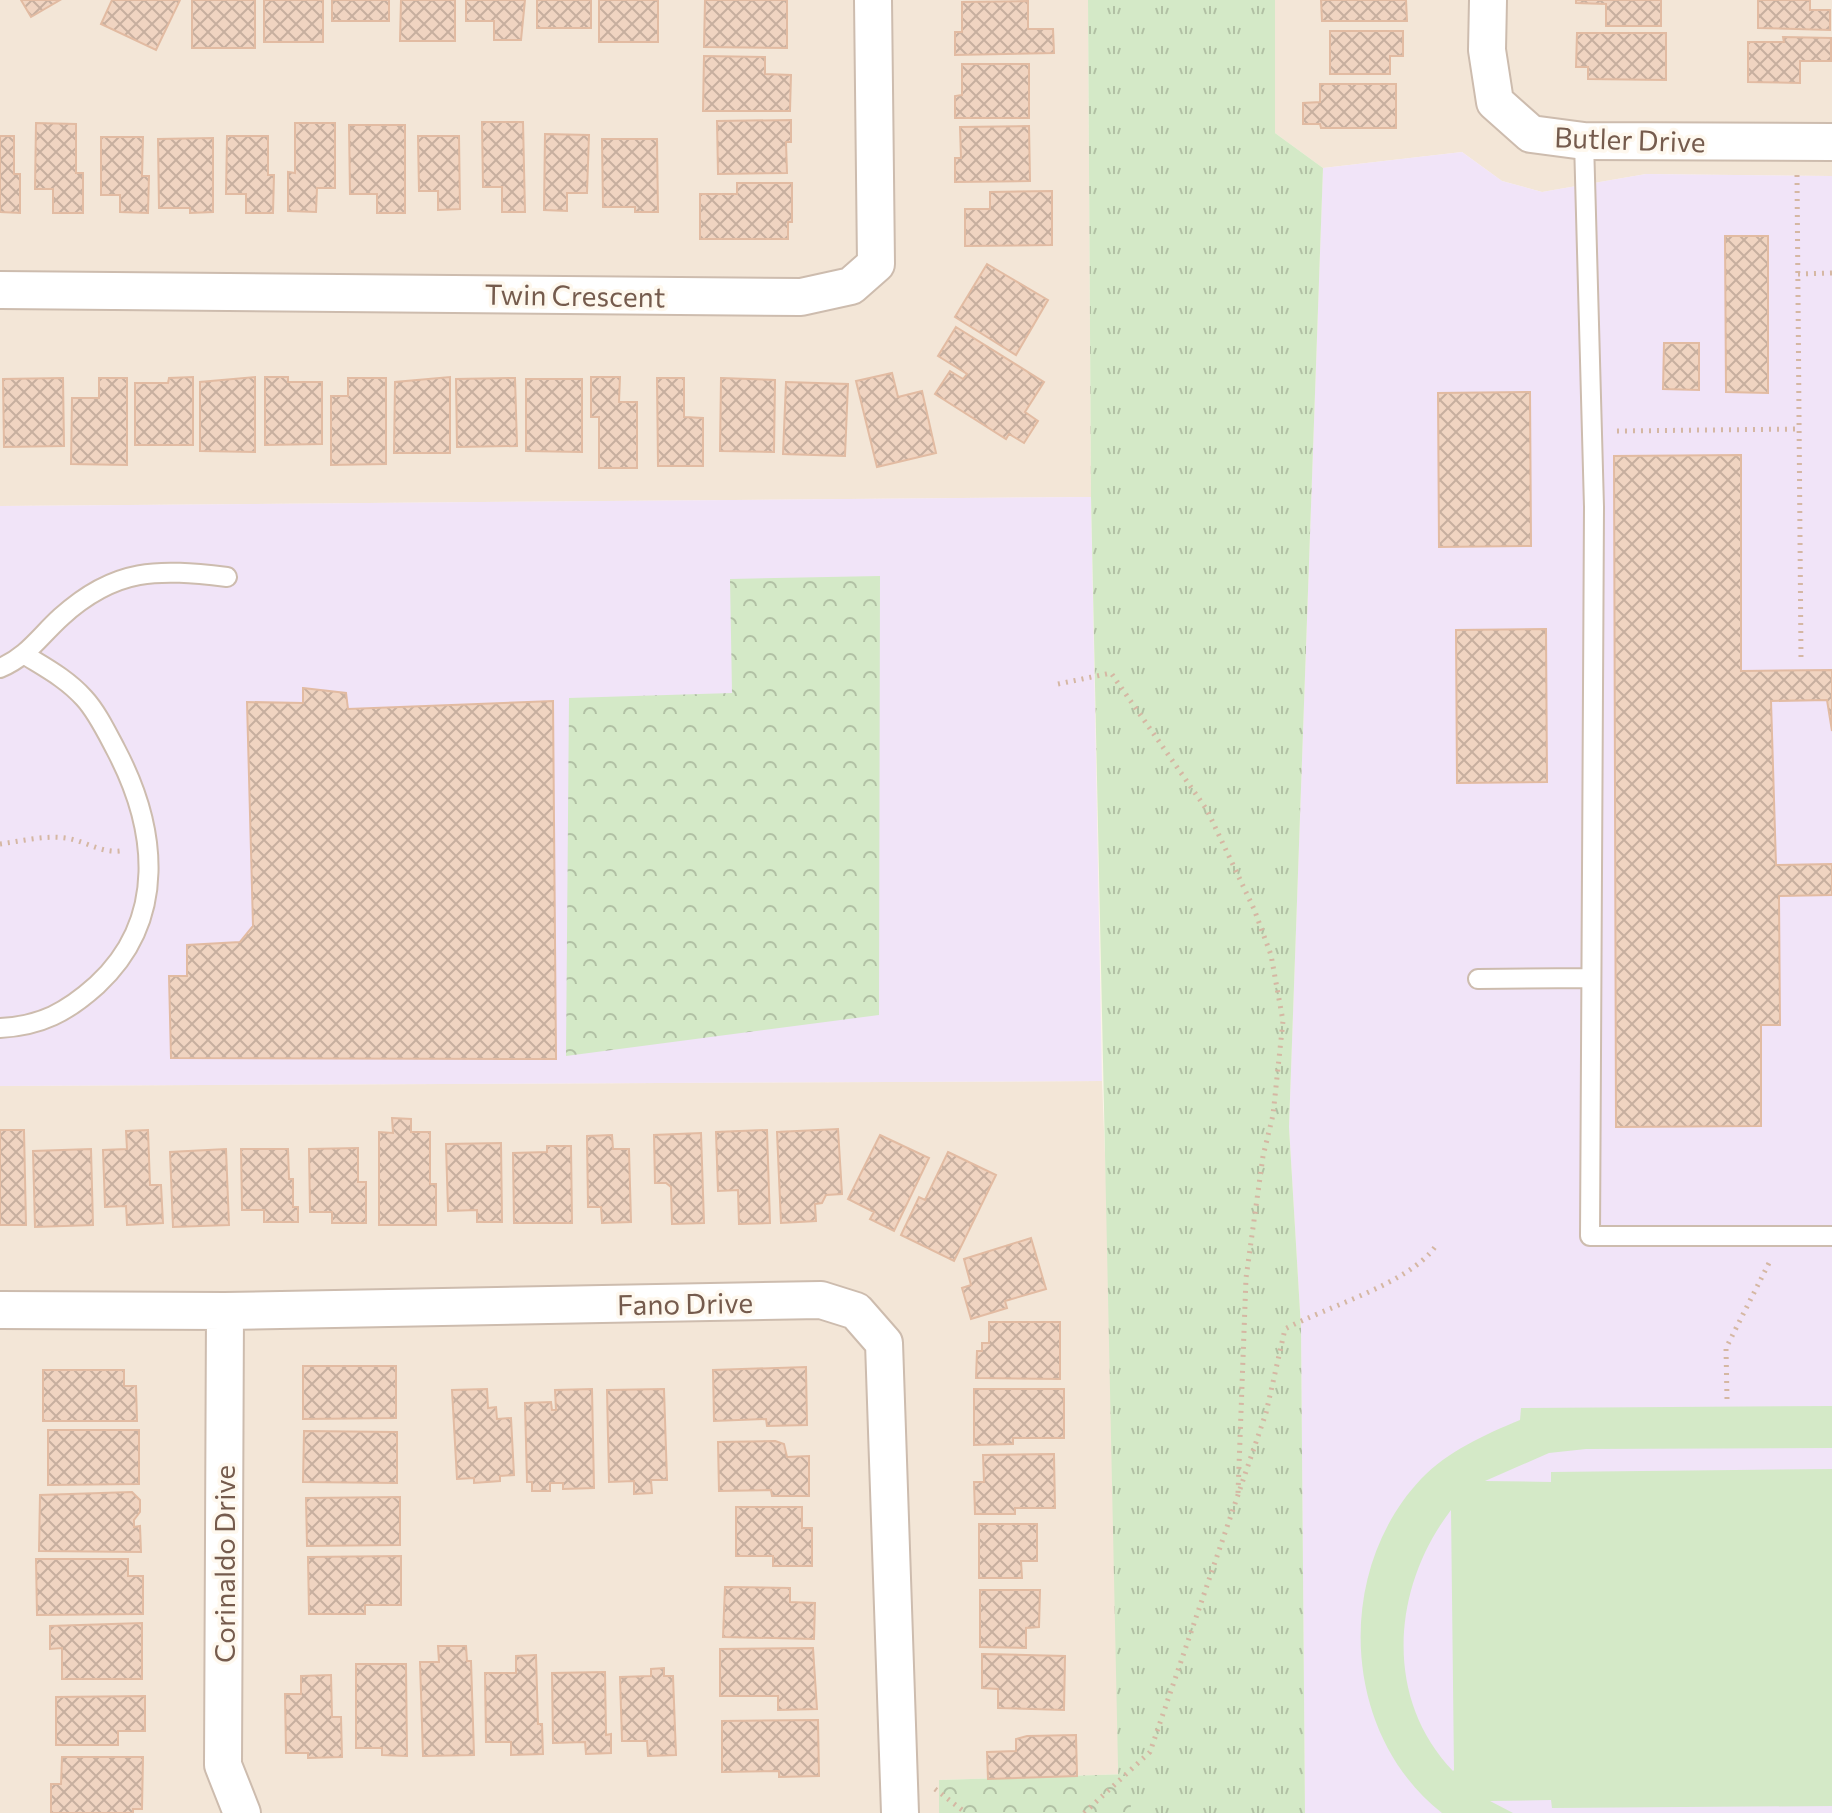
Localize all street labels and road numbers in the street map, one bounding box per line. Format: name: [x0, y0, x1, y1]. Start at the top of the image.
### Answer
street label: Butler Drive: [1554, 119, 1706, 159]
street label: Twin Crescent: [484, 276, 666, 314]
street label: Fano Drive: [617, 1285, 753, 1321]
street label: Corinaldo Drive: [207, 1465, 241, 1663]

